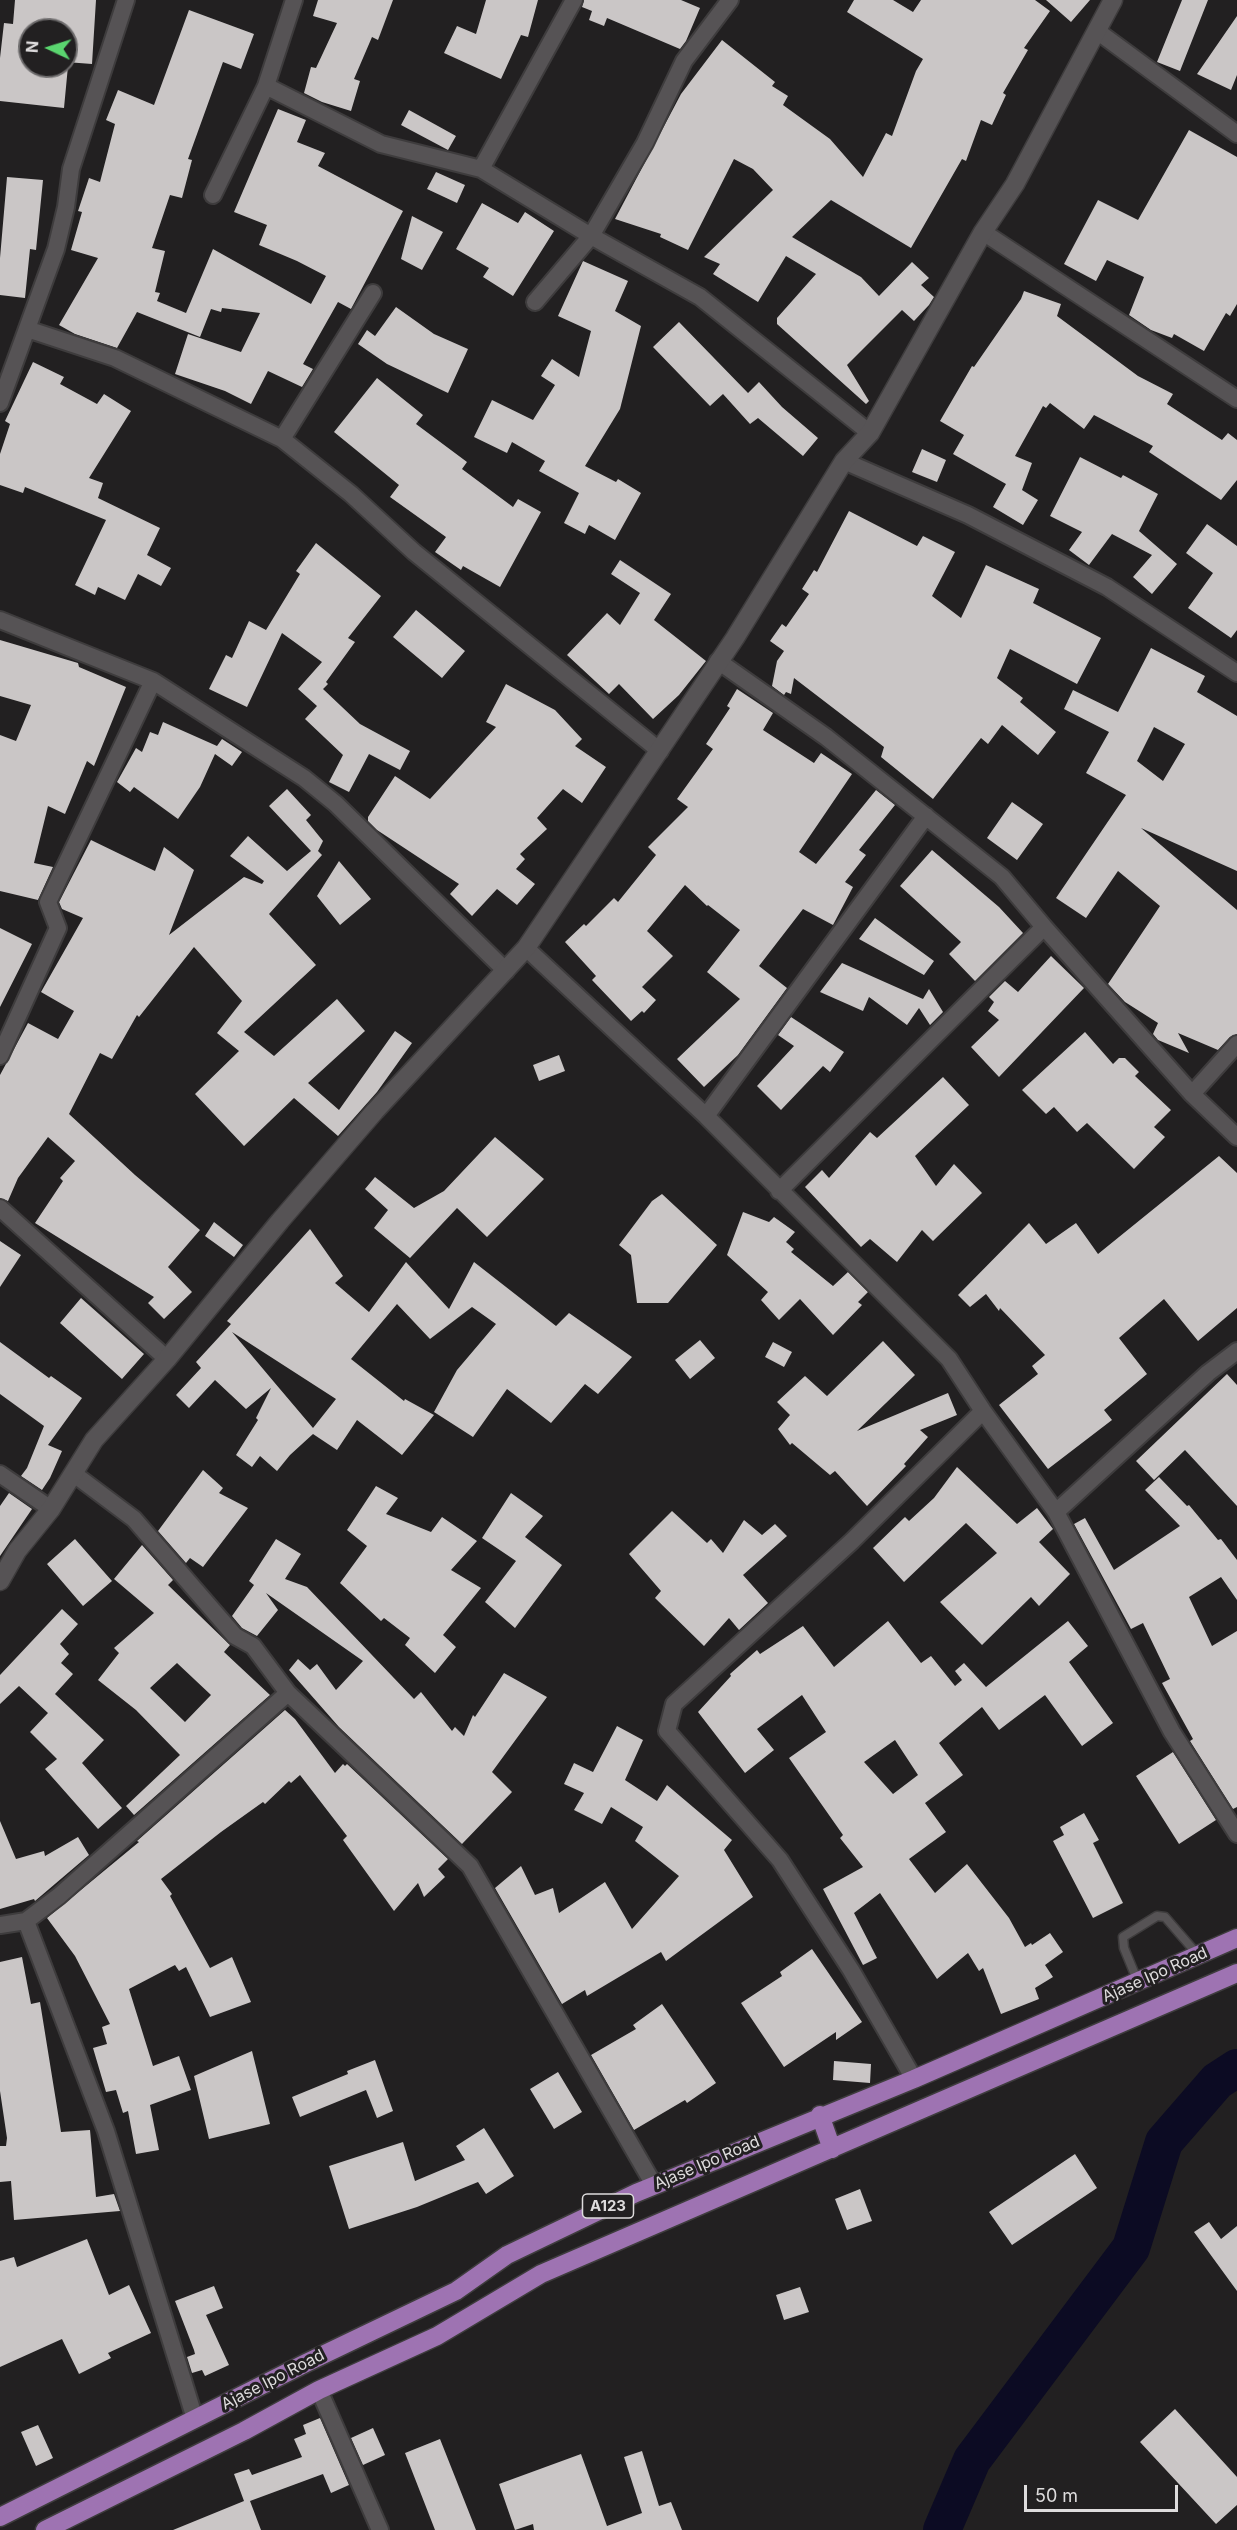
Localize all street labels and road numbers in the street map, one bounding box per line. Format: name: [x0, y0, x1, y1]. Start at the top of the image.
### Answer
street label: Ajase Ipo Road: [1100, 1943, 1210, 2007]
street label: Ajase Ipo Road: [651, 2132, 763, 2194]
road number: A123: [582, 2194, 634, 2218]
street label: Ajase Ipo Road: [218, 2346, 328, 2414]

